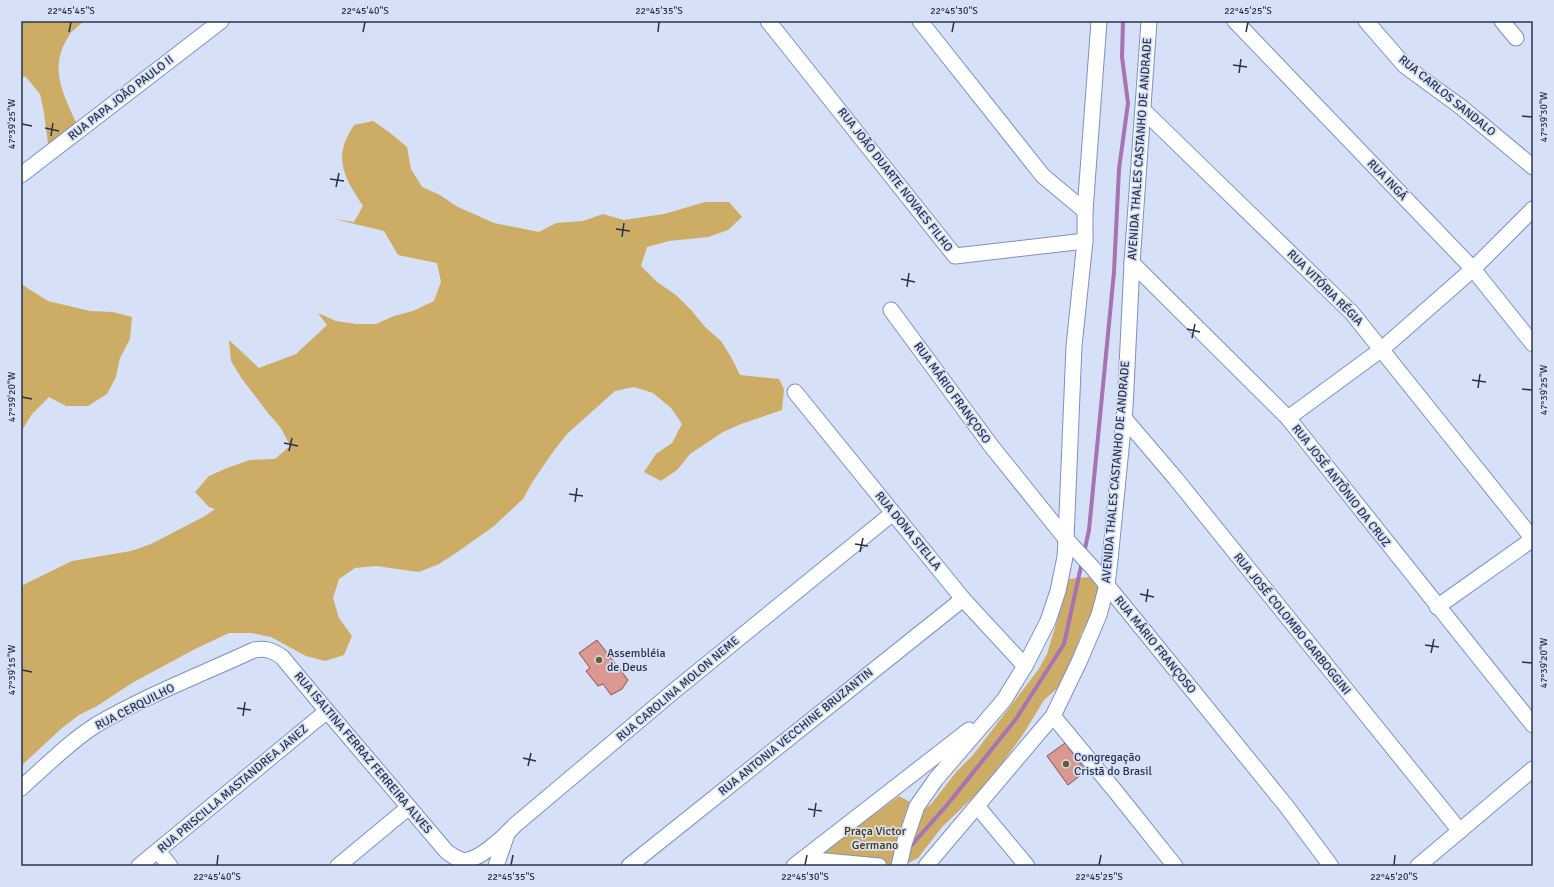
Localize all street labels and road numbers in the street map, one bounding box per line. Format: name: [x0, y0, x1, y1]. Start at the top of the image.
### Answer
street label: AVENIDA THALES CASTANHO DE ANDRADE: [1125, 37, 1155, 261]
street label: RUA PAPA JOÃO PAULO II: [65, 52, 177, 144]
street label: RUA CARLOS SANDALO: [1395, 52, 1499, 140]
street label: RUA JOÃO DUARTE NOVAES FILHO: [834, 105, 956, 255]
street label: RUA INGÁ: [1364, 156, 1411, 204]
street label: RUA VITÓRIA RÉGIA: [1284, 247, 1367, 330]
street label: RUA MÁRIO FRANÇOSO: [910, 339, 994, 447]
street label: AVENIDA THALES CASTANHO DE ANDRADE: [1099, 360, 1133, 584]
street label: RUA JOSÉ ANTÔNIO DA CRUZ: [1288, 422, 1394, 551]
street label: RUA DONA STELLA: [872, 488, 945, 574]
street label: RUA JOSÉ COLOMBO GARBOGGINI: [1230, 550, 1354, 698]
street label: RUA MÁRIO FRANÇOSO: [1111, 593, 1199, 697]
street label: RUA CAROLINA MOLON NEME: [614, 633, 743, 745]
street label: RUA ANTONIA VECCHINE BRUZANTIN: [716, 665, 876, 799]
street label: RUA ISALTINA FERRAZ FERREIRA ALVES: [291, 669, 435, 837]
street label: RUA CERQUILHO: [93, 680, 177, 734]
street label: RUA PRISCILLA MASTANDREA JANEZ: [155, 721, 312, 856]

